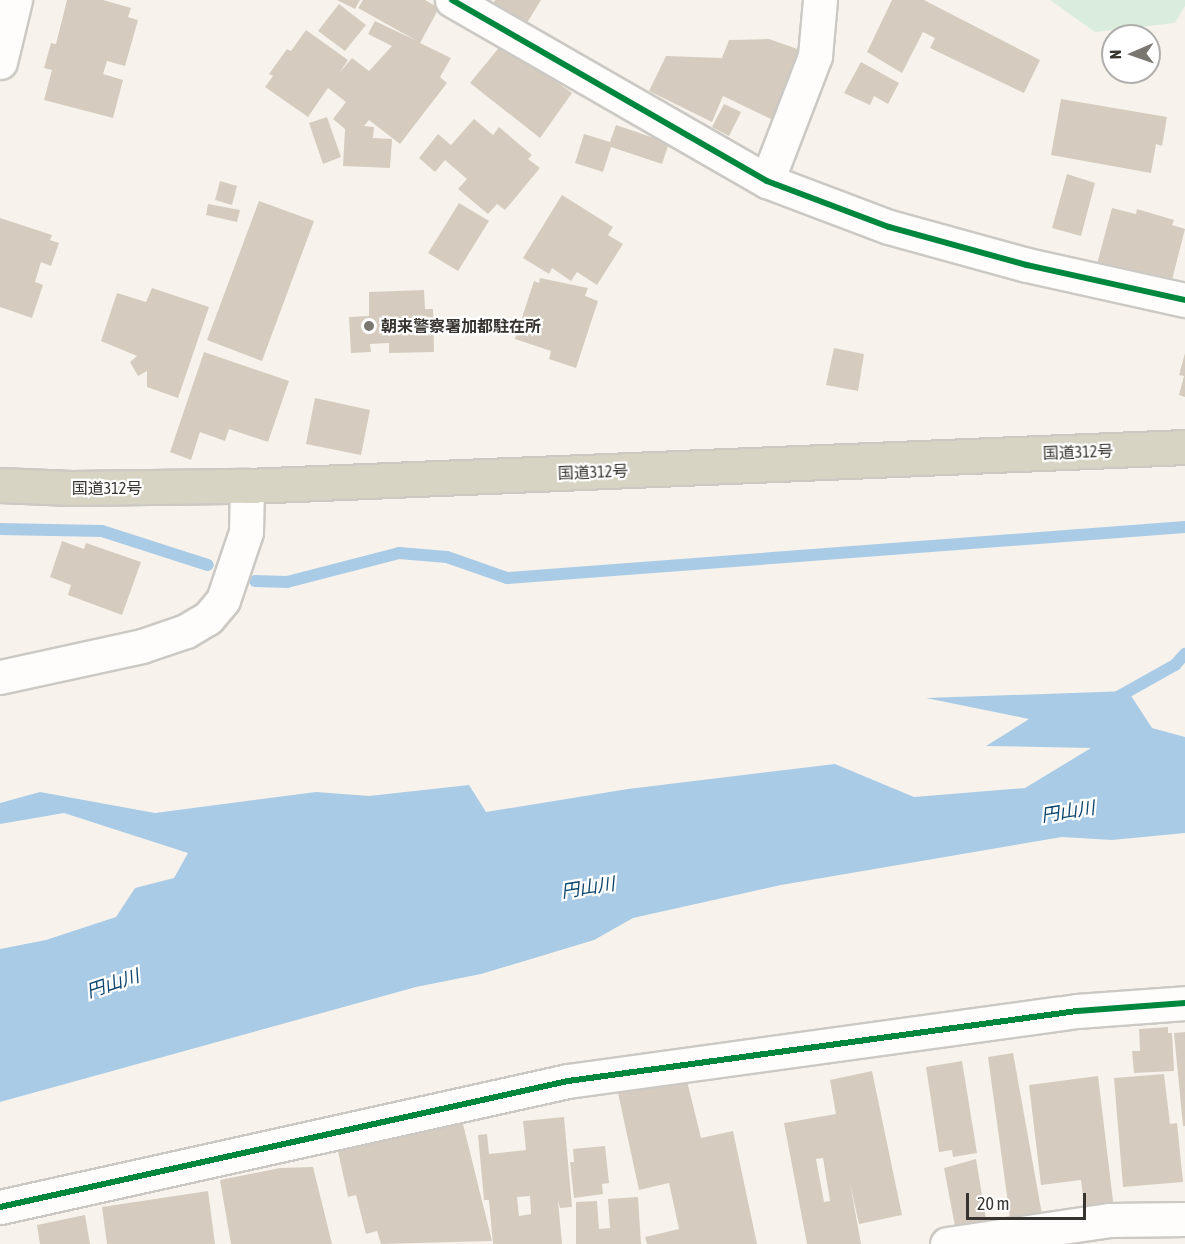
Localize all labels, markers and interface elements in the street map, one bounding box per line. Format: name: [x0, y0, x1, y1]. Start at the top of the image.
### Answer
north arrow: [1101, 24, 1161, 84]
text: N: [1106, 50, 1124, 60]
place label: 朝来警察署加都駐在所: [381, 316, 541, 336]
marker: 朝来警察署加都駐在所: [362, 319, 376, 333]
street label: 国道312号: [1042, 441, 1114, 463]
street label: 国道312号: [557, 461, 629, 483]
street label: 国道312号: [72, 478, 142, 498]
water label: 円山川: [1040, 797, 1096, 827]
water label: 円山川: [560, 873, 616, 903]
water label: 円山川: [84, 965, 142, 1003]
scale bar: [969, 1181, 1089, 1219]
text: 20 m: [977, 1193, 1009, 1214]

